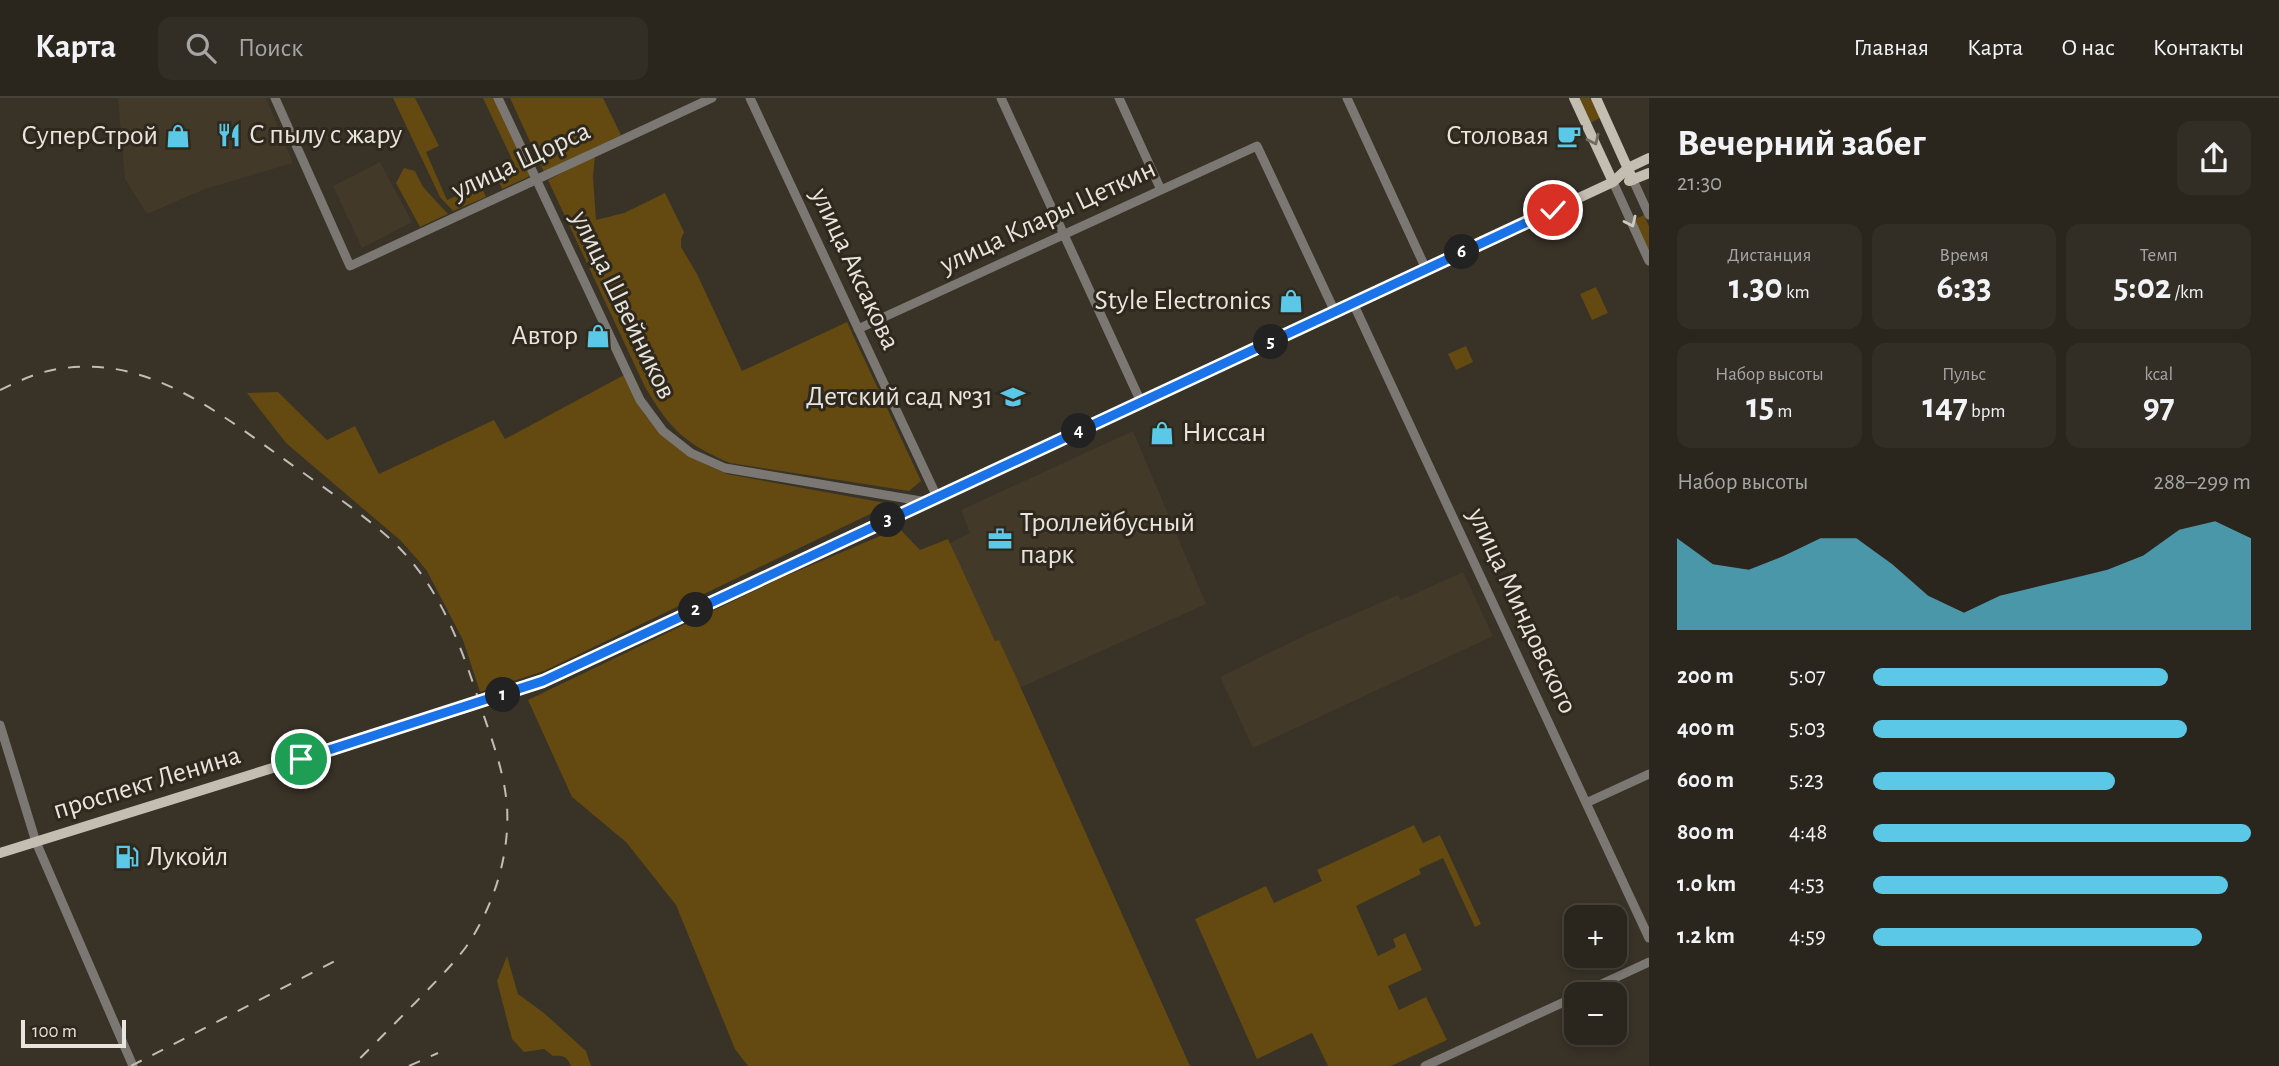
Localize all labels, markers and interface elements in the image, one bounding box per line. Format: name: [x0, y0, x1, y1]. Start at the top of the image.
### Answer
search box: [158, 17, 648, 80]
icon: search: [182, 29, 220, 67]
text: Карта: [35, 31, 116, 64]
text: Поиск: [238, 35, 303, 61]
text: Главная: [1854, 36, 1929, 60]
text: Карта: [1967, 36, 2023, 60]
text: О нас: [2061, 36, 2115, 60]
text: Контакты: [2153, 36, 2244, 60]
street label: улица Щорса: [447, 117, 595, 206]
restaurant icon: С пылу с жару: [215, 121, 243, 149]
place label: С пылу с жару: [249, 121, 402, 149]
button: share: [2177, 121, 2251, 195]
place label: СуперСтрой: [21, 122, 158, 150]
shop icon: СуперСтрой: [164, 122, 192, 150]
place label: Столовая: [1446, 122, 1549, 150]
cafe icon: Столовая: [1555, 122, 1583, 150]
text: Вечерний забег: [1677, 125, 1926, 163]
one-way arrow: [1585, 133, 1599, 145]
street label: улица Клары Цеткин: [935, 155, 1160, 280]
text: 21:30: [1677, 172, 1722, 195]
pin: [1523, 180, 1583, 240]
street label: улица Аксакова: [805, 183, 905, 354]
icon: check: [1534, 191, 1572, 229]
street label: улица Швейников: [565, 206, 681, 403]
one-way arrow: [1623, 214, 1637, 227]
pin: 6: [1444, 234, 1480, 270]
text: 6: [1457, 242, 1466, 261]
text: Дистанция: [1727, 246, 1811, 265]
text: Время: [1939, 246, 1989, 265]
text: Темп: [2140, 246, 2178, 265]
text: 1.30: [1729, 270, 1783, 305]
text: 6:33: [1936, 270, 1992, 305]
text: 5:02: [2114, 270, 2171, 305]
text: km: [1783, 283, 1810, 302]
text: /km: [2171, 283, 2204, 302]
place label: Style Electronics: [1095, 287, 1271, 315]
shop icon: Style Electronics: [1277, 287, 1305, 315]
place label: Автор: [511, 322, 578, 350]
shop icon: Автор: [584, 322, 612, 350]
pin: 5: [1254, 324, 1288, 360]
text: 5: [1266, 332, 1275, 351]
text: Набор высоты: [1715, 365, 1824, 384]
text: Пульс: [1942, 365, 1986, 384]
text: kcal: [2144, 365, 2173, 384]
place label: Детский сад №31: [806, 383, 993, 411]
school or university icon: Детский сад №31: [999, 383, 1027, 411]
text: 15: [1746, 389, 1774, 424]
text: 147: [1923, 389, 1968, 424]
text: 97: [2143, 389, 2175, 424]
text: m: [1774, 402, 1792, 421]
text: bpm: [1968, 402, 2005, 421]
pin: 4: [1062, 414, 1096, 448]
shop icon: Ниссан: [1148, 419, 1176, 447]
place label: Ниссан: [1182, 419, 1266, 447]
text: 4: [1074, 421, 1083, 440]
text: Набор высоты: [1677, 471, 1809, 494]
text: 288–299 m: [2154, 471, 2251, 494]
pin: 3: [870, 502, 906, 538]
street label: улица Миндовского: [1462, 503, 1582, 718]
place label: Троллейбусный парк: [1020, 509, 1195, 569]
text: 3: [883, 510, 892, 529]
office icon: Троллейбусный парк: [986, 525, 1014, 553]
pin: 2: [678, 592, 714, 628]
text: 2: [691, 600, 700, 619]
text: 200 m: [1677, 665, 1734, 688]
text: 5:07: [1789, 665, 1826, 688]
pin: 1: [486, 678, 520, 712]
text: 1: [499, 685, 506, 704]
text: 400 m: [1677, 717, 1735, 740]
text: 5:03: [1789, 717, 1826, 740]
pin: [271, 729, 331, 789]
icon: arrive: [282, 740, 320, 778]
street label: проспект Ленина: [50, 741, 244, 825]
text: 600 m: [1677, 769, 1734, 792]
text: 5:23: [1789, 769, 1824, 792]
text: 800 m: [1677, 821, 1734, 844]
text: 4:48: [1789, 821, 1827, 844]
fuel station icon: Лукойл: [113, 843, 141, 871]
place label: Лукойл: [147, 843, 228, 871]
text: 1.0 km: [1677, 873, 1736, 896]
text: 4:53: [1789, 873, 1824, 896]
map controls: [1564, 905, 1627, 1045]
button: +: [1564, 905, 1627, 968]
text: 1.2 km: [1677, 925, 1735, 948]
text: 4:59: [1789, 925, 1826, 948]
button: −: [1564, 982, 1627, 1045]
scale bar: [21, 1017, 126, 1049]
text: 100 m: [32, 1022, 77, 1041]

